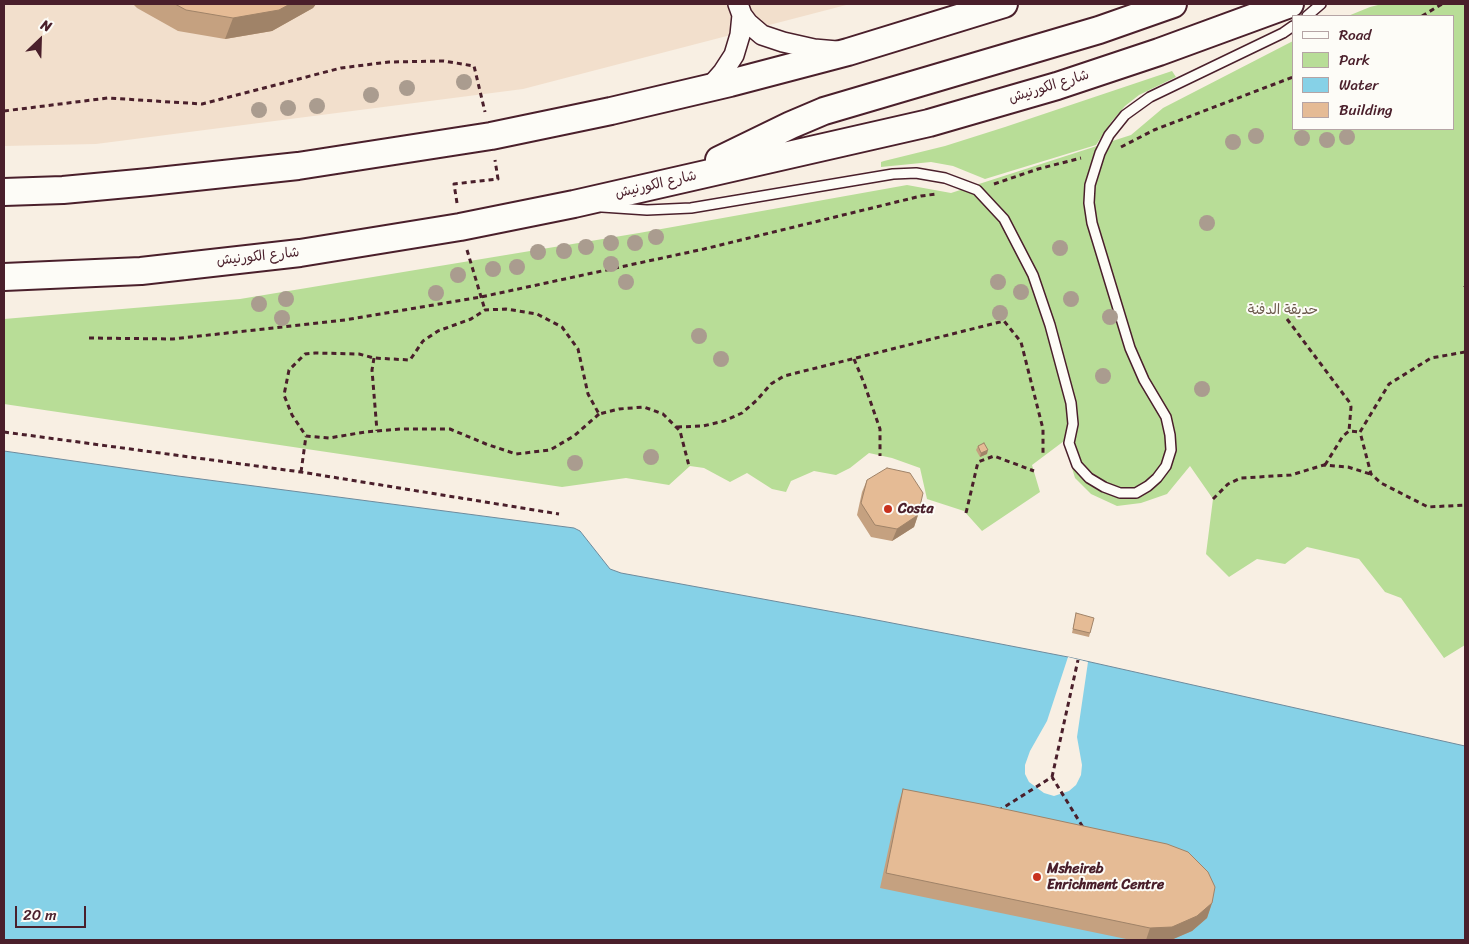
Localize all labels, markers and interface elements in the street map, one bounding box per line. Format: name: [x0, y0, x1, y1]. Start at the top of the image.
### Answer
text: N: [37, 12, 56, 39]
north arrow: [15, 15, 65, 65]
legend: [1292, 15, 1454, 130]
text: Road: [1339, 22, 1371, 48]
text: Park: [1339, 47, 1370, 73]
street label: شارع الكورنيش: [1007, 67, 1091, 107]
text: Water: [1339, 72, 1379, 98]
text: Building: [1339, 97, 1393, 123]
street label: شارع الكورنيش: [614, 167, 698, 203]
street label: شارع الكورنيش: [216, 244, 300, 270]
park label: حديقة الدفنة: [1248, 302, 1318, 318]
place label: Costa: [898, 501, 933, 517]
marker: Costa: [882, 503, 894, 515]
place label: Msheireb Enrichment Centre: [1047, 861, 1164, 894]
marker: Msheireb Enrichment Centre: [1031, 871, 1043, 883]
scale bar: [18, 896, 89, 928]
text: 20 m: [23, 902, 57, 928]

